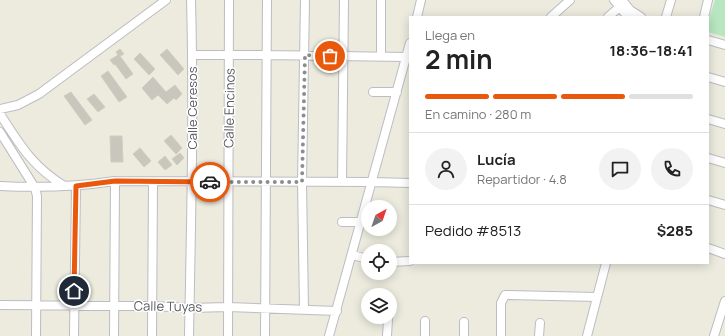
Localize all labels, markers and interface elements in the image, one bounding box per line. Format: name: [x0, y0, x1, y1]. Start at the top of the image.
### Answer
text: Llega en: [425, 26, 475, 44]
pin: [313, 39, 347, 73]
text: 18:36–18:41: [609, 40, 693, 61]
text: 2 min: [425, 41, 493, 77]
icon: bag: [319, 45, 341, 67]
street label: Calle Ceresos: [183, 66, 201, 150]
street label: Calle Encinos: [219, 68, 239, 148]
text: En camino · 280 m: [425, 105, 531, 123]
button: person: [425, 148, 467, 190]
button: chat: [599, 148, 641, 190]
button: phone: [651, 148, 693, 190]
text: Lucía: [477, 149, 516, 170]
courier: [190, 162, 230, 202]
text: Repartidor · 4.8: [477, 170, 567, 188]
icon: car: [199, 171, 221, 193]
north arrow: [361, 200, 397, 236]
map controls: [361, 200, 397, 324]
text: Pedido #8513: [425, 220, 521, 241]
text: $285: [657, 220, 693, 241]
button: locate: [361, 244, 397, 280]
pin: [57, 274, 91, 308]
icon: home: [63, 280, 85, 302]
button: layers: [361, 288, 397, 324]
street label: Calle Tuyas: [134, 296, 202, 316]

